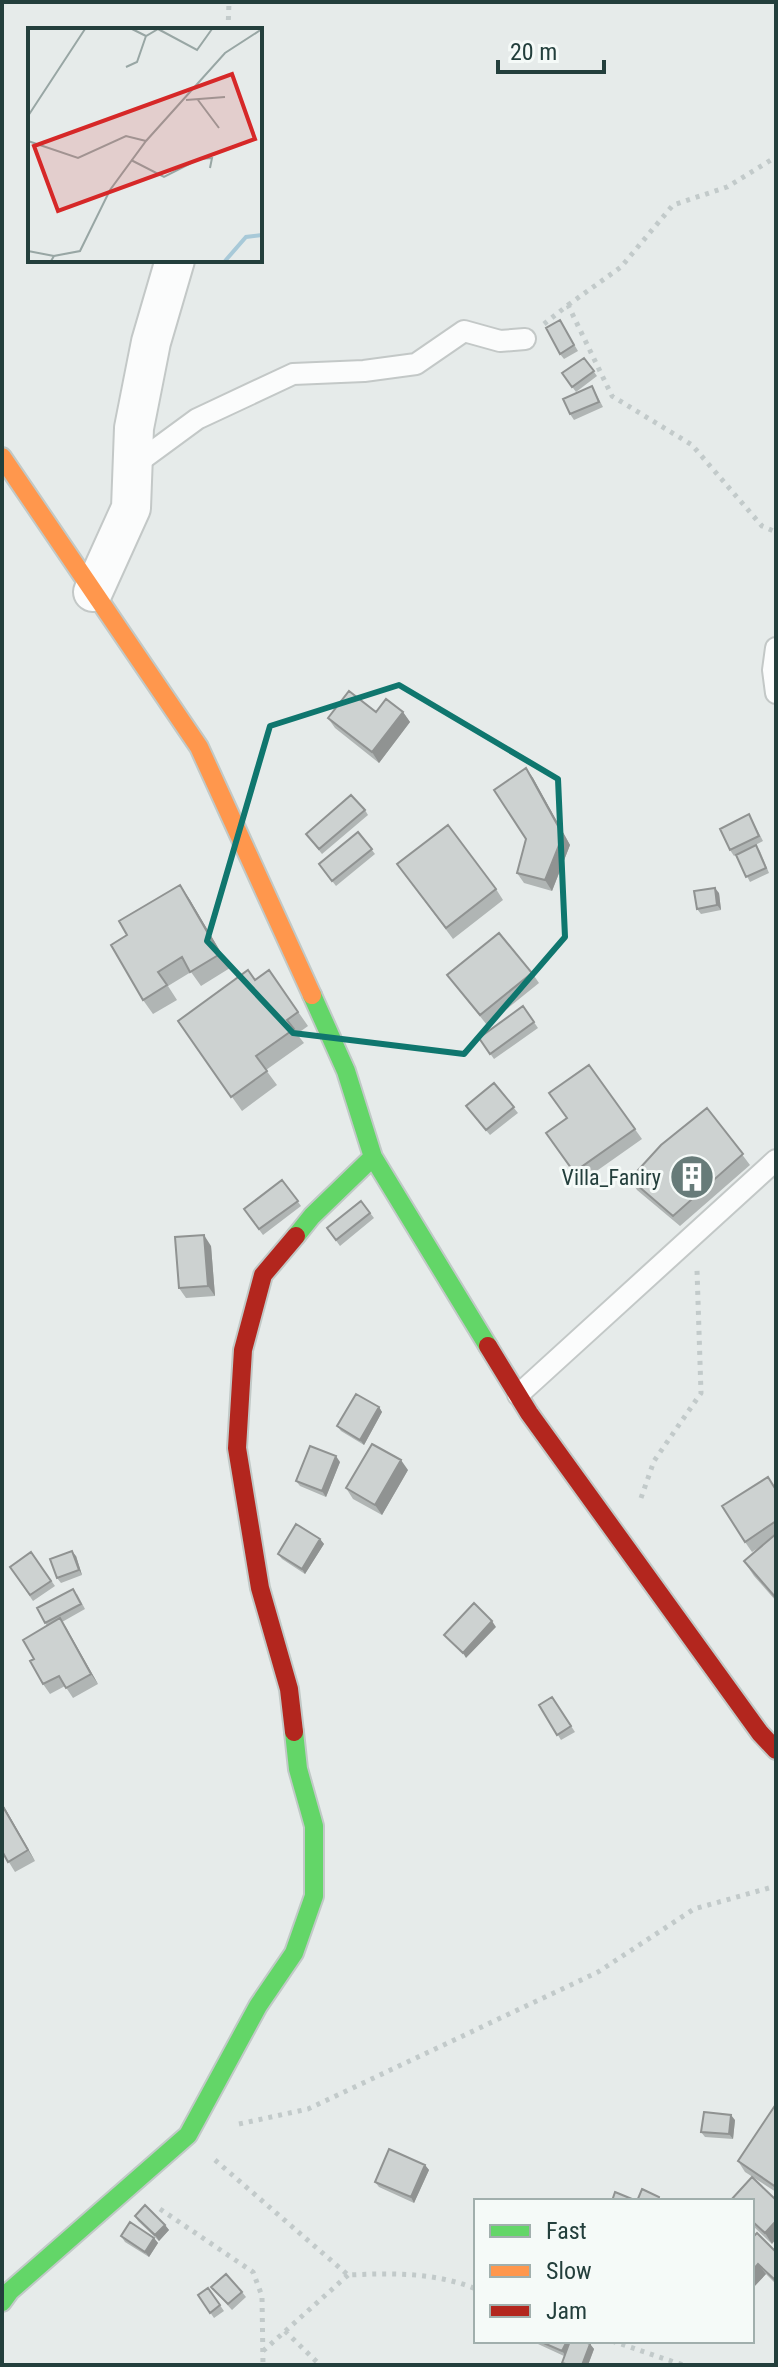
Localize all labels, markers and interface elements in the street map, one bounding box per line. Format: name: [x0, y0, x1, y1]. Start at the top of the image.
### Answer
scale bar: [498, 24, 604, 74]
inset map: [28, 28, 262, 262]
text: 20 m: [510, 38, 557, 66]
building icon: Villa_Faniry: [668, 1153, 716, 1201]
place label: Villa_Faniry: [562, 1165, 661, 1190]
legend: [474, 2199, 754, 2343]
text: Fast: [546, 2217, 587, 2245]
text: Slow: [546, 2257, 592, 2285]
text: Jam: [546, 2297, 587, 2325]

